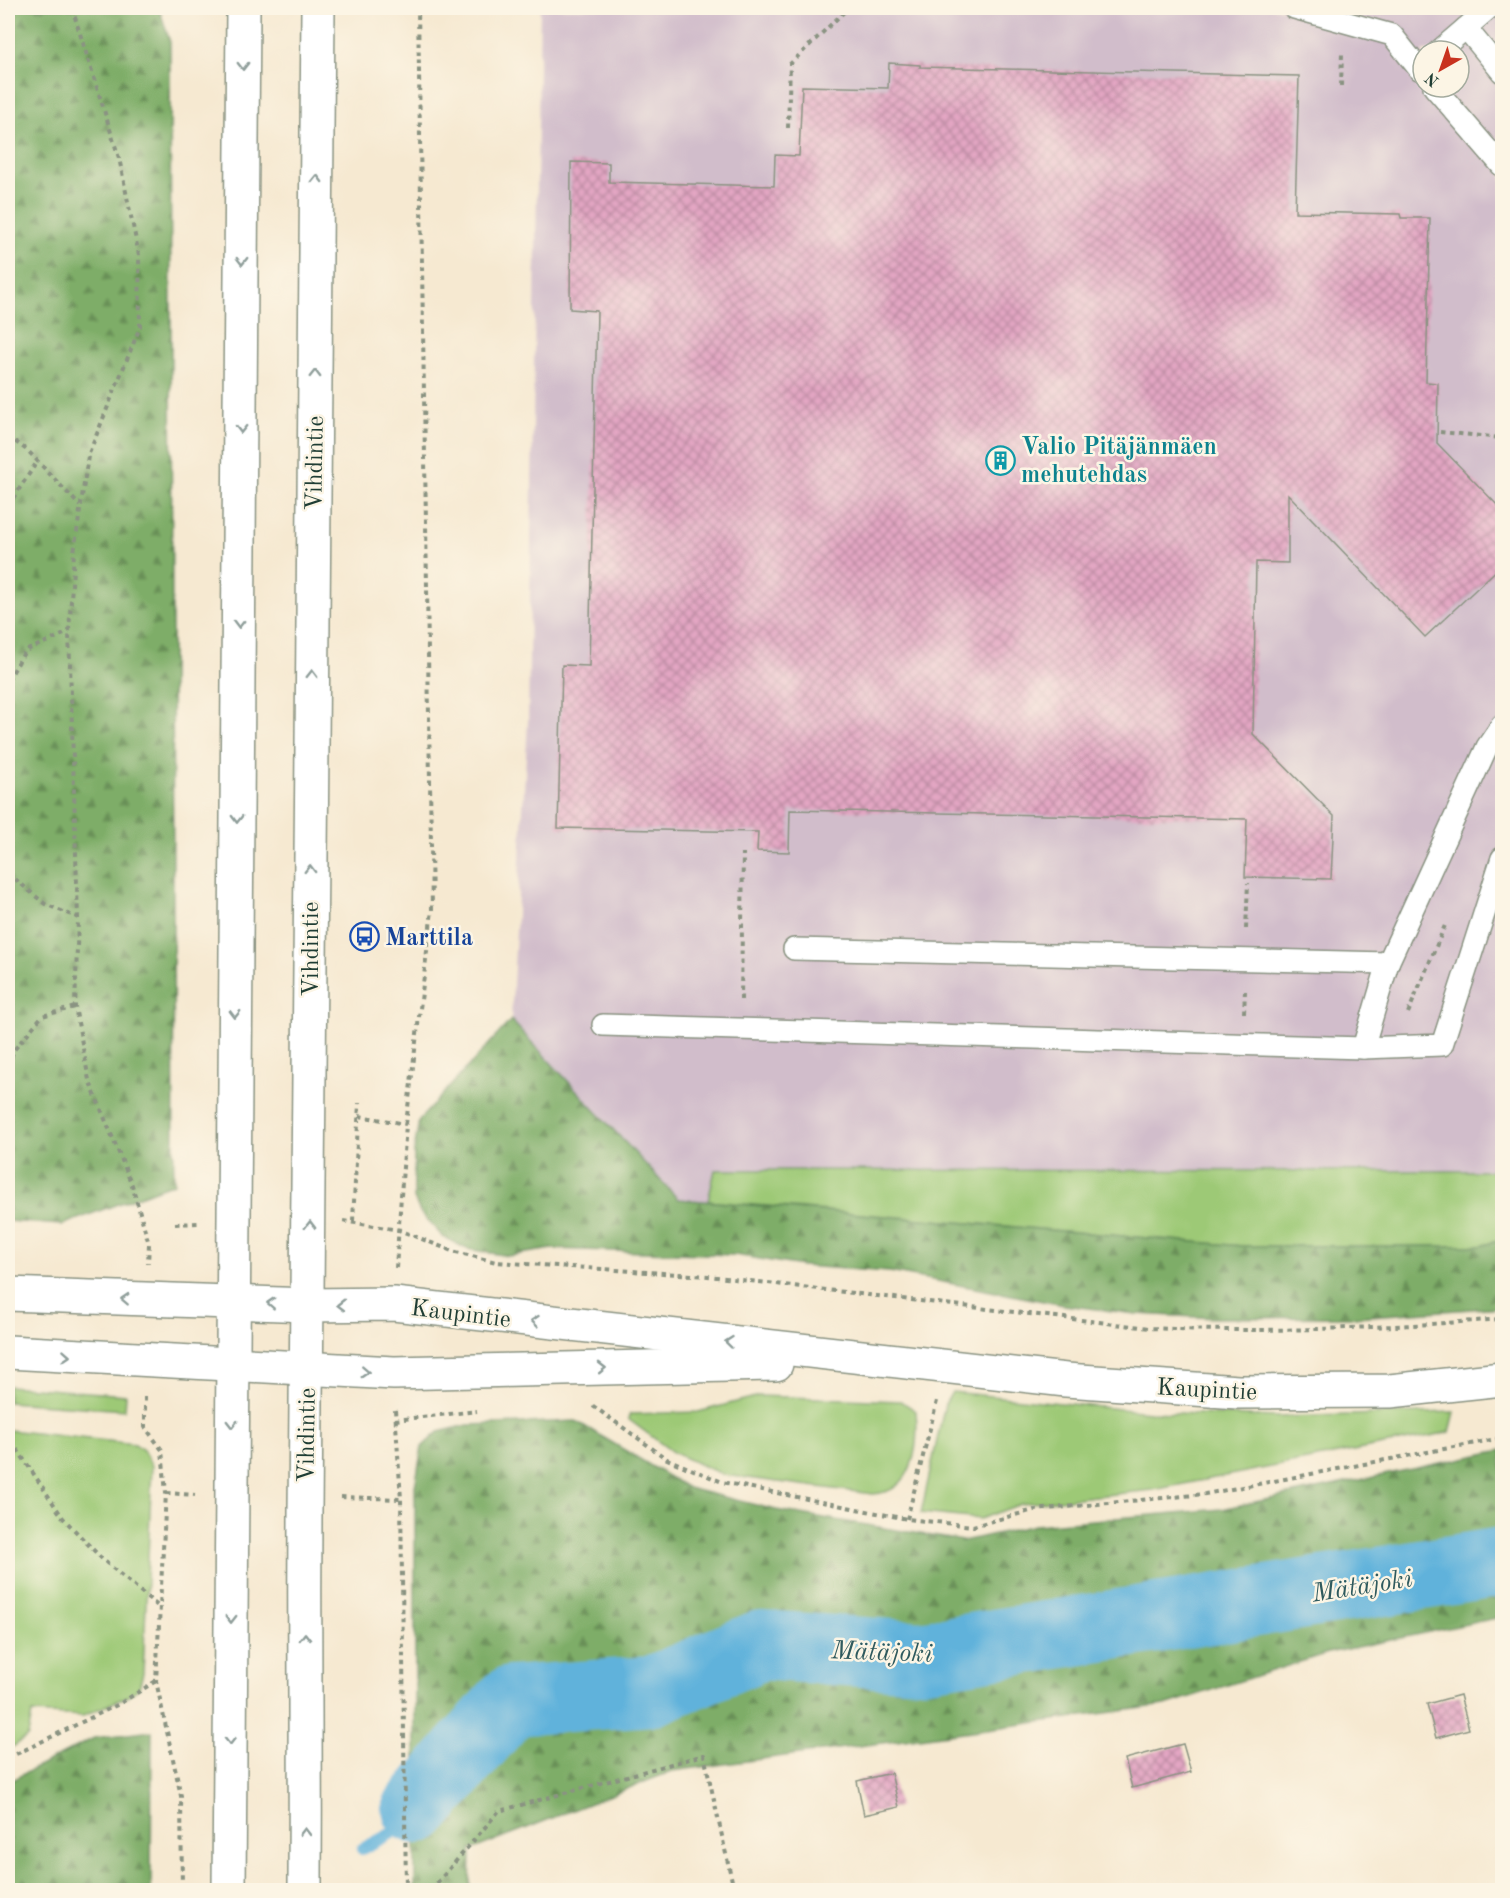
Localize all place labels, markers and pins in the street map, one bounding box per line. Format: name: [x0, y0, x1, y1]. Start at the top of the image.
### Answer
place label: Valio Pitäjänmäen mehutehdas: [1021, 436, 1217, 488]
building icon: Valio Pitäjänmäen mehutehdas: [984, 444, 1016, 476]
bus stop icon: Marttila: [348, 921, 380, 953]
place label: Marttila: [385, 927, 473, 951]

